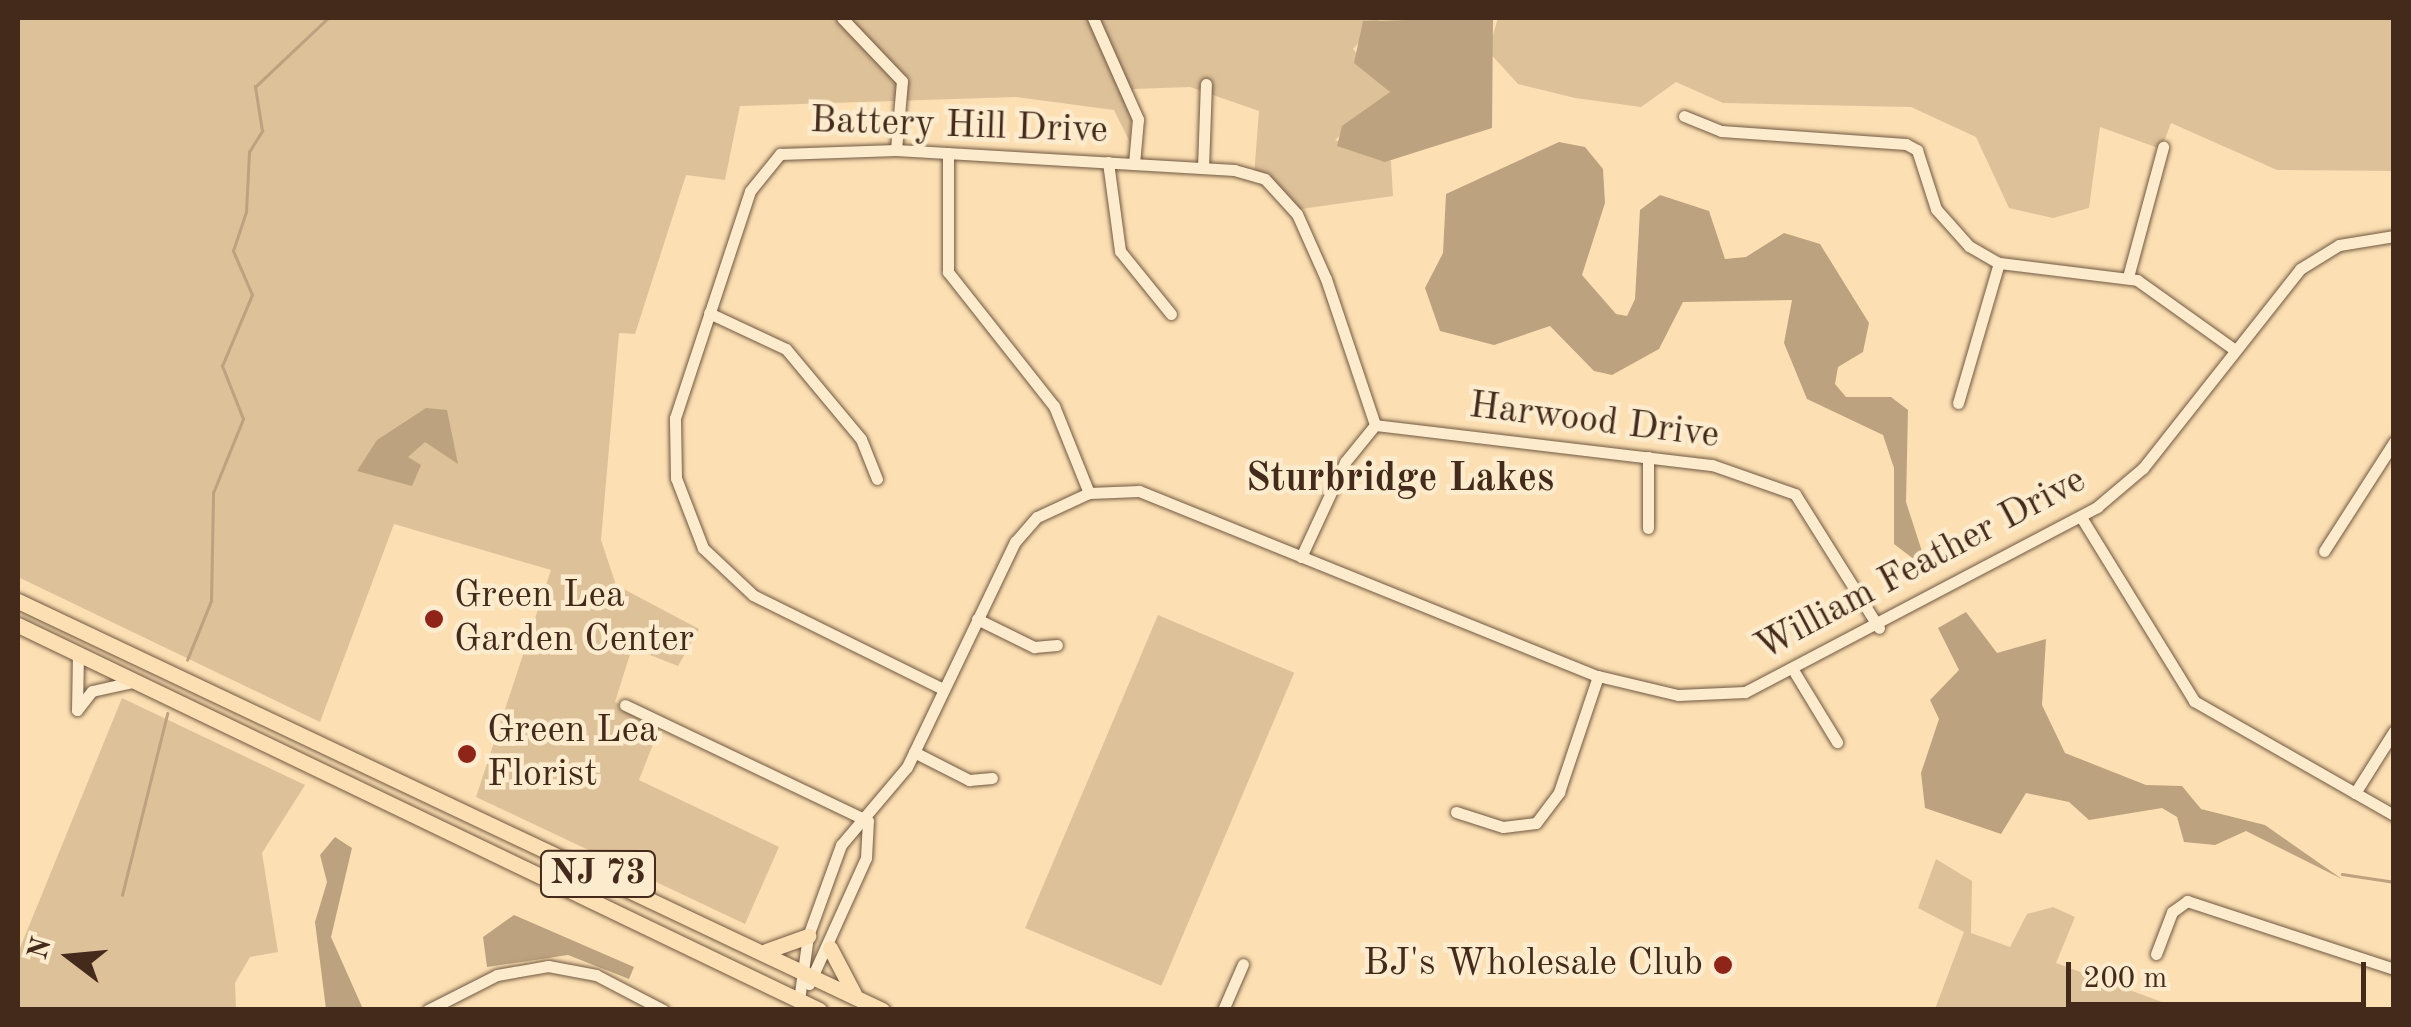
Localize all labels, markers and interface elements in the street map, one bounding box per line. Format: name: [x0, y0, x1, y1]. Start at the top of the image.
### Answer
street label: Battery Hill Drive: [809, 99, 1109, 155]
street label: Harwood Drive: [1466, 384, 1722, 460]
district label: Sturbridge Lakes: [1246, 456, 1554, 504]
street label: William Feather Drive: [1748, 459, 2094, 671]
place label: Green Lea Garden Center: [454, 574, 694, 664]
marker: Green Lea Garden Center: [423, 608, 445, 630]
place label: Green Lea Florist: [487, 709, 658, 798]
marker: Green Lea Florist: [456, 743, 478, 765]
road number: NJ 73: [538, 844, 658, 904]
north arrow: [20, 907, 120, 1007]
text: N: [25, 935, 58, 963]
place label: BJ's Wholesale Club: [1363, 942, 1703, 988]
scale bar: [2071, 942, 2371, 1004]
marker: BJ's Wholesale Club: [1712, 954, 1734, 976]
text: 200 m: [2083, 964, 2167, 994]

